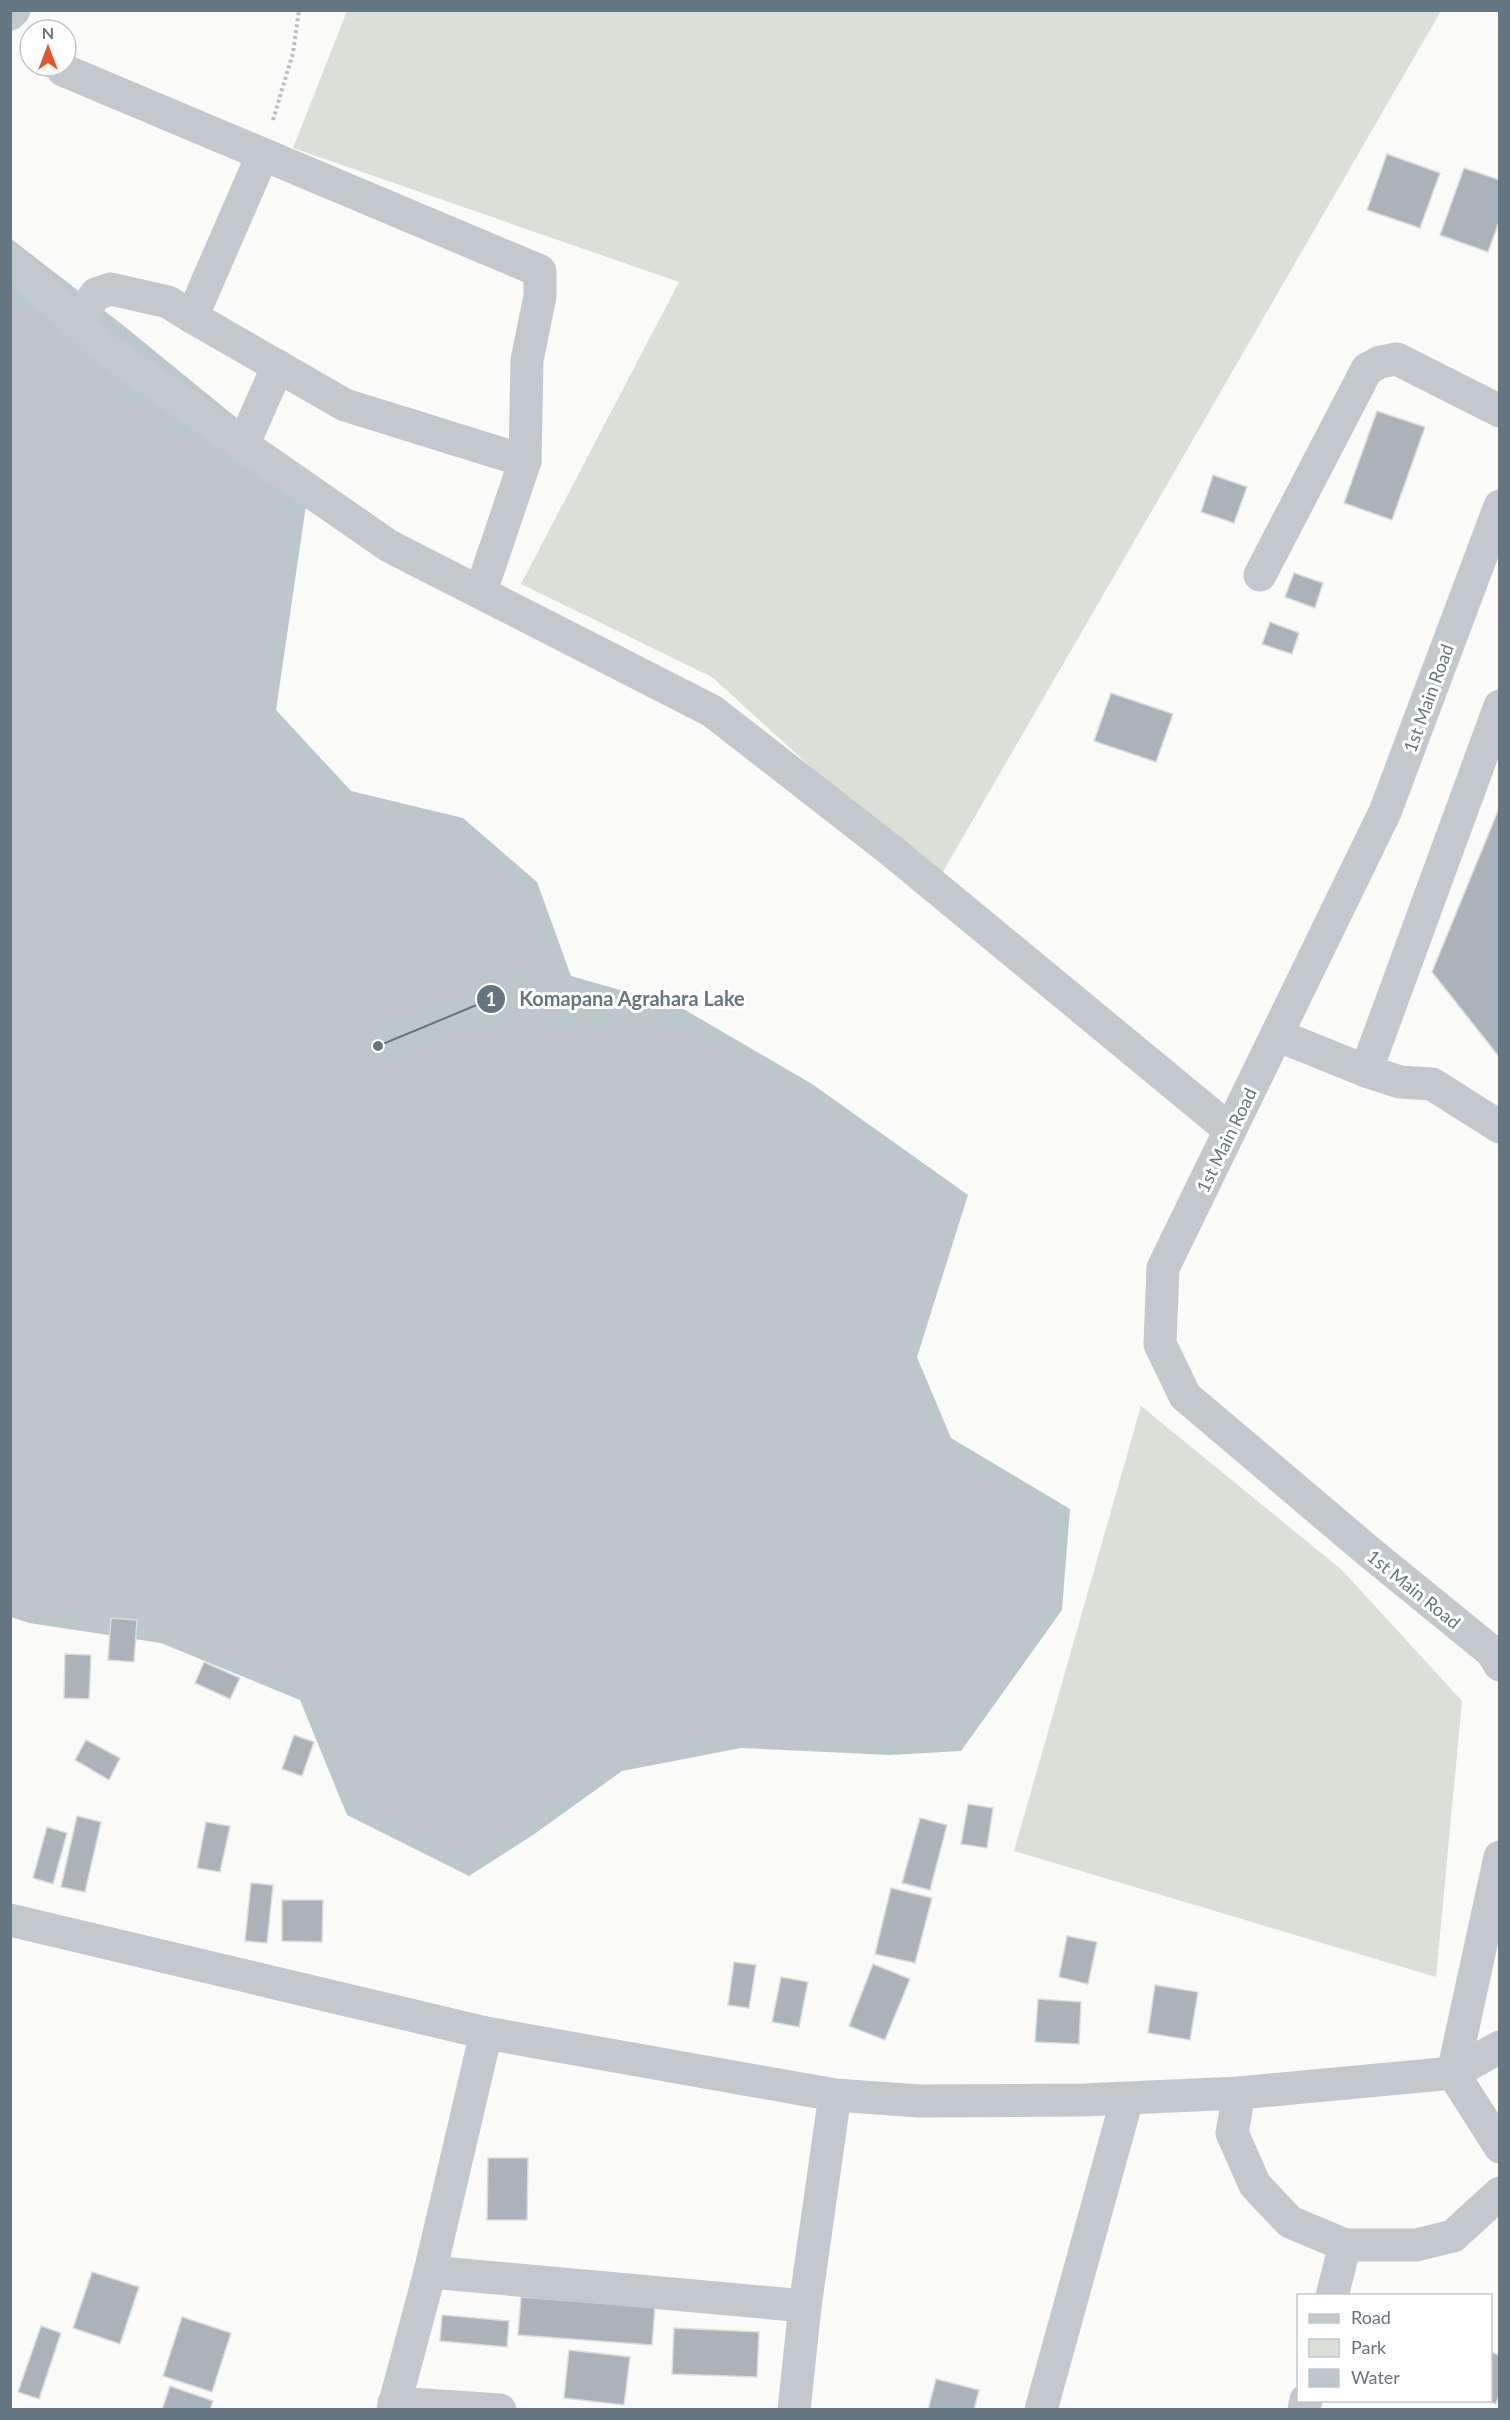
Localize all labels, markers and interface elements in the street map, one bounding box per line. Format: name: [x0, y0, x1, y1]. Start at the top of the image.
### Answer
north arrow: [18, 18, 78, 78]
text: N: [42, 23, 54, 42]
street label: 1st Main Road: [1398, 641, 1458, 755]
callout: Komapana Agrahara Lake: [476, 980, 757, 1018]
text: Komapana Agrahara Lake: [519, 986, 745, 1010]
text: 1: [486, 988, 496, 1010]
street label: 1st Main Road: [1191, 1084, 1261, 1196]
street label: 1st Main Road: [1363, 1545, 1465, 1633]
legend: [1297, 2294, 1492, 2402]
text: Road: [1351, 2306, 1391, 2328]
text: Park: [1351, 2336, 1387, 2358]
text: Water: [1351, 2366, 1400, 2388]

